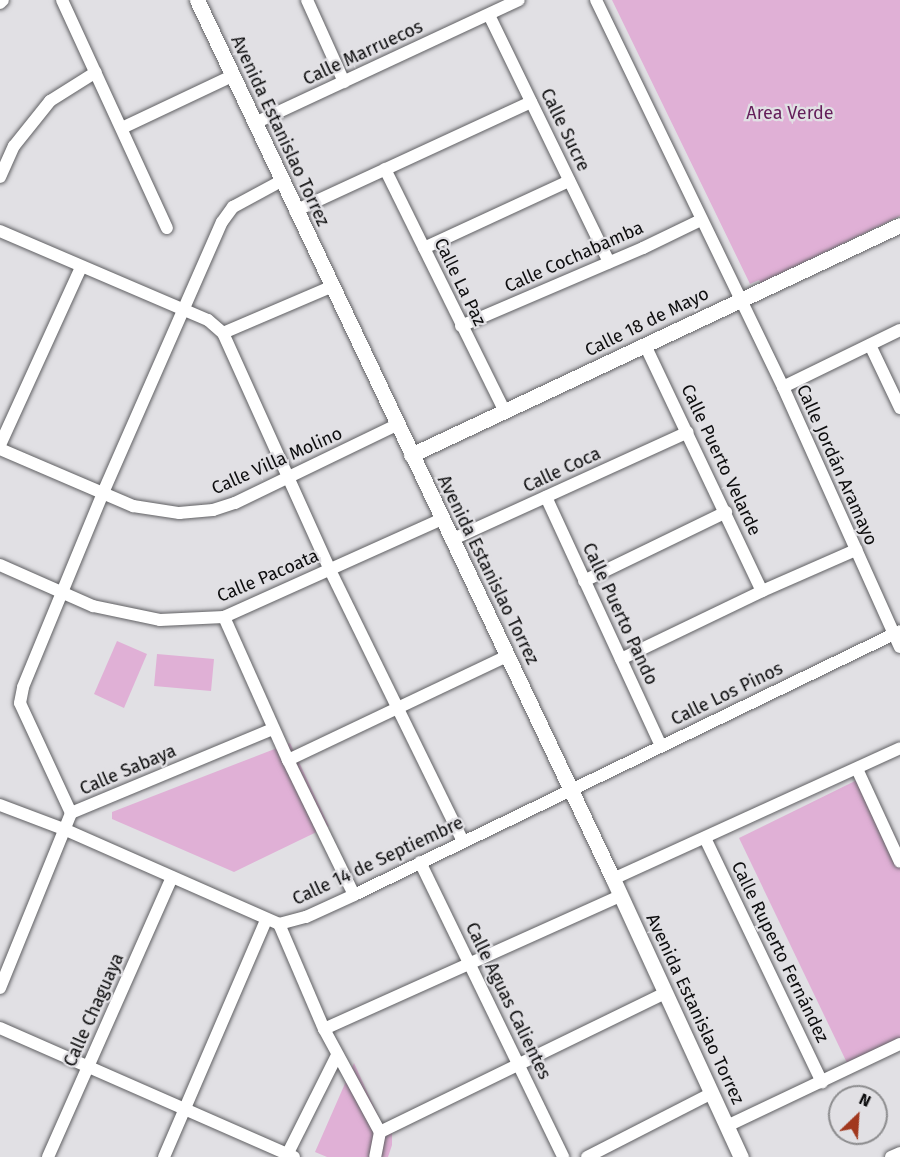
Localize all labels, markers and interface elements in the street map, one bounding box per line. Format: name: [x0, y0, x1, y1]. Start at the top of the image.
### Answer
street label: Calle Marruecos: [300, 16, 426, 90]
street label: Avenida Estanislao Torrez: [226, 32, 334, 230]
street label: Calle Sucre: [536, 85, 594, 175]
park label: Area Verde: [746, 102, 834, 124]
street label: Calle Cochabamba: [501, 217, 647, 297]
street label: Calle La Paz: [429, 235, 491, 329]
street label: Calle 18 de Mayo: [582, 283, 712, 361]
street label: Calle Puerto Velarde: [676, 381, 766, 539]
street label: Calle Jordán Aramayo: [792, 381, 882, 549]
street label: Calle Villa Molino: [208, 423, 346, 499]
street label: Calle Coca: [520, 443, 604, 497]
street label: Avenida Estanislao Torrez: [433, 472, 543, 668]
street label: Calle Puerto Pando: [578, 539, 662, 689]
street label: Calle Pacoata: [214, 545, 322, 607]
street label: Calle Los Pinos: [668, 658, 786, 730]
street label: Calle Sabaya: [77, 740, 179, 800]
street label: Calle 14 de Septiembre: [289, 812, 467, 910]
street label: Calle Ruperto Fernández: [727, 858, 833, 1046]
street label: Avenida Estanislao Torrez: [641, 910, 749, 1108]
street label: Calle Aguas Calientes: [461, 919, 555, 1083]
street label: Calle Chaguaya: [59, 950, 129, 1070]
north arrow: [828, 1085, 888, 1145]
text: N: [856, 1089, 874, 1111]

